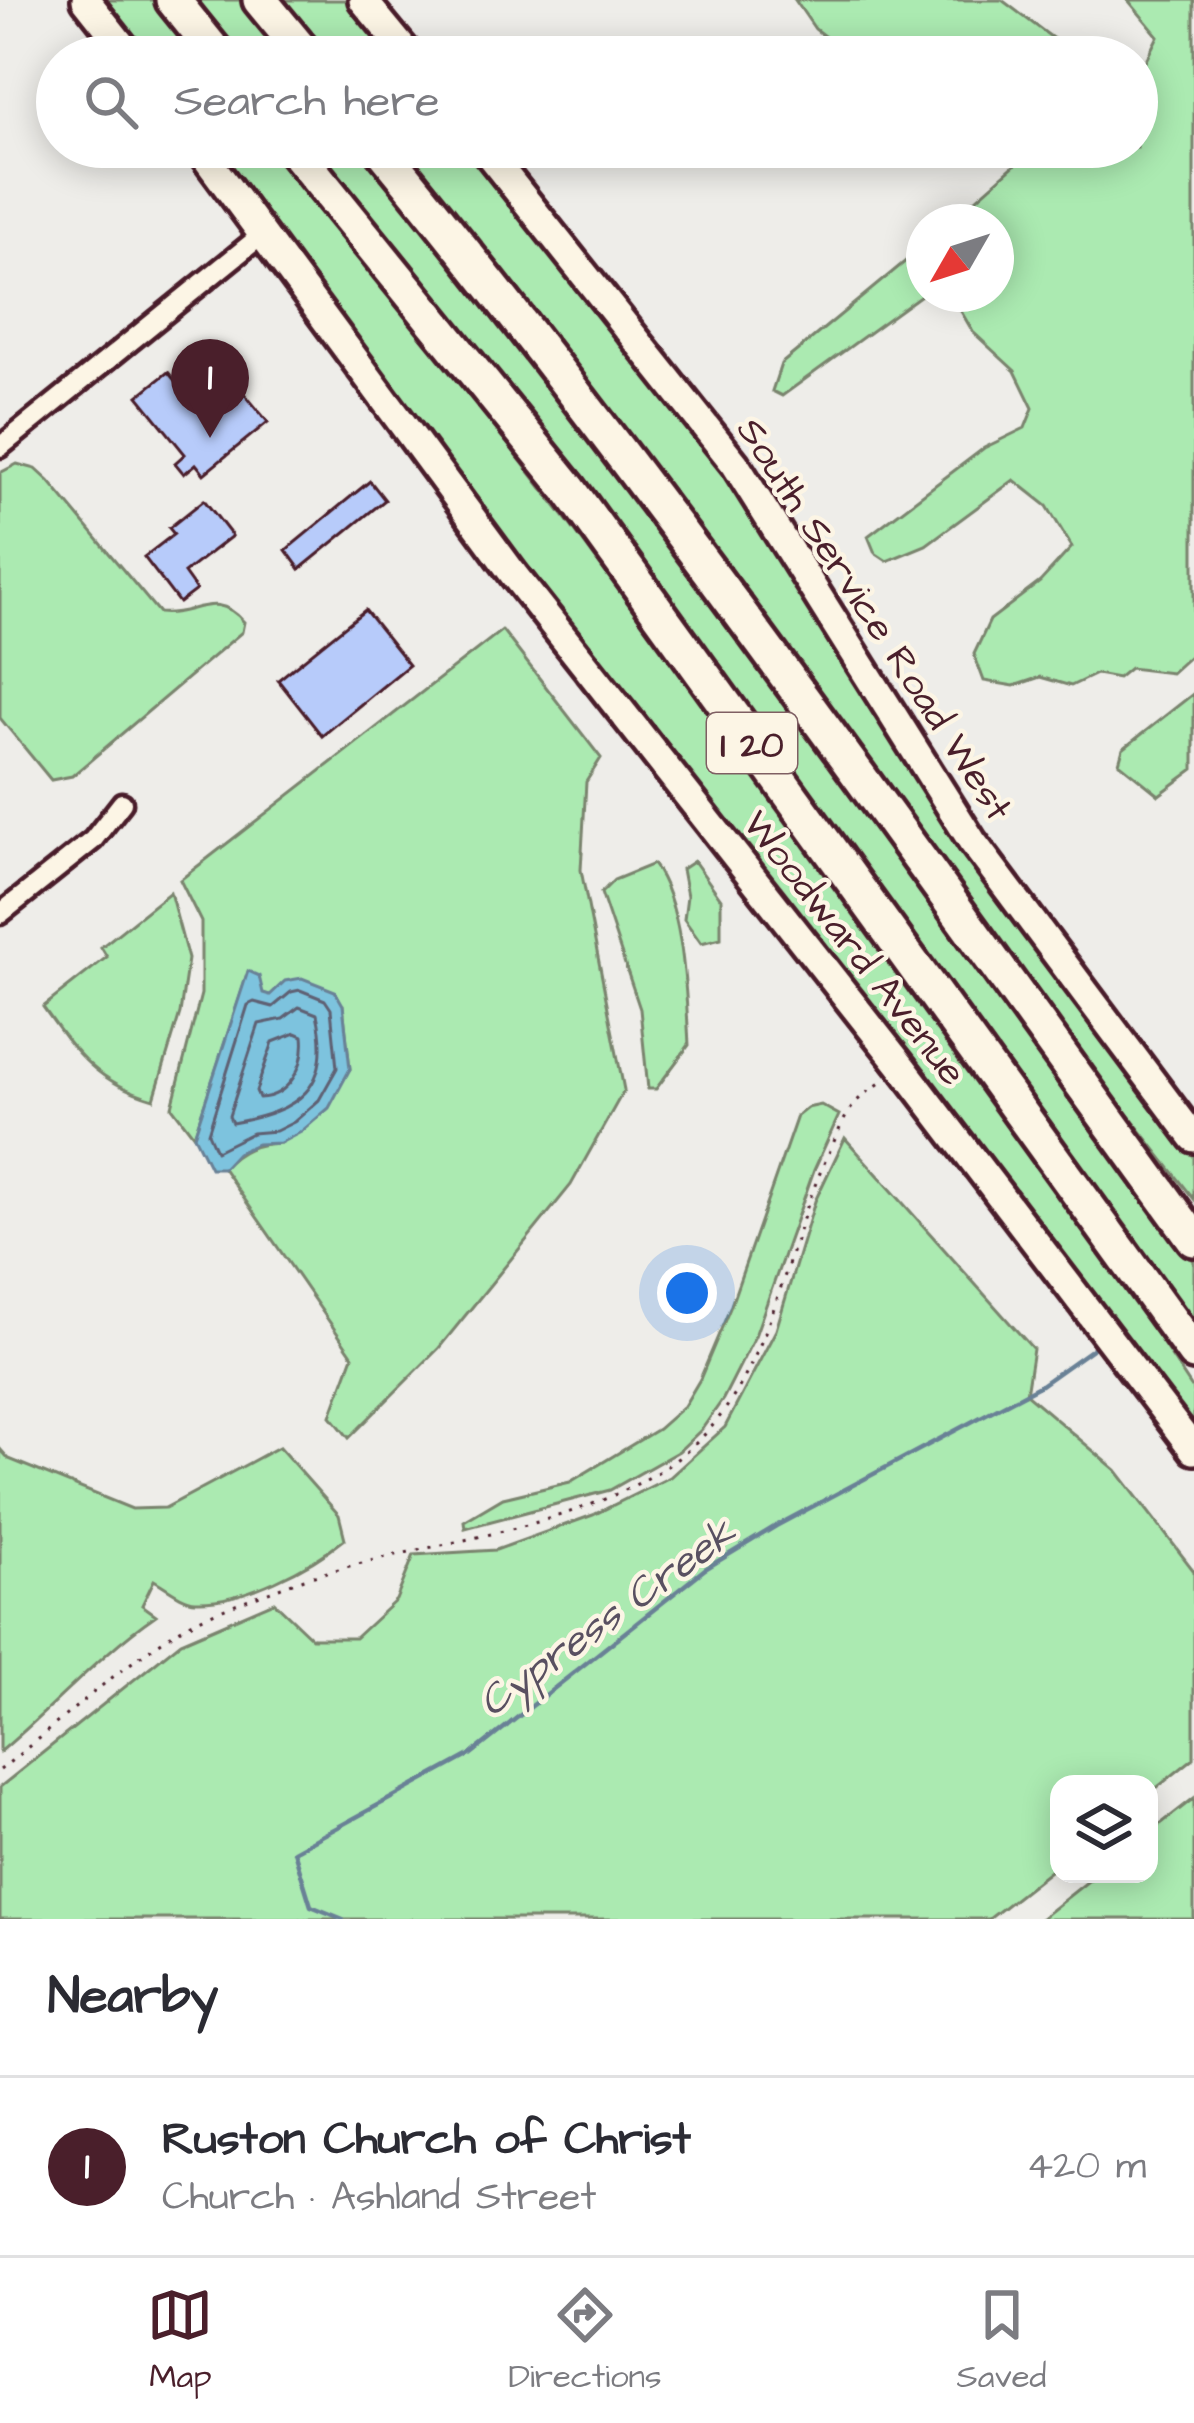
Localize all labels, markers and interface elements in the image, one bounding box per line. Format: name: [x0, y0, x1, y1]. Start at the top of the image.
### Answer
search box: [36, 36, 1158, 168]
icon: search: [78, 69, 144, 135]
text: Search here: [174, 71, 440, 133]
north arrow: [906, 204, 1014, 312]
pin: 1: [171, 339, 249, 438]
street label: South Service Road West: [723, 407, 1025, 832]
road number: I 20: [707, 713, 797, 773]
street label: Woodward Avenue: [729, 800, 978, 1098]
your location: [657, 1263, 717, 1323]
water label: Cypress Creek: [467, 1505, 750, 1732]
map controls: [1050, 1775, 1158, 1883]
button: layers: [1050, 1775, 1158, 1883]
text: Nearby: [48, 1962, 218, 2033]
text: Ruston Church of Christ: [162, 2109, 691, 2171]
text: 1: [85, 2140, 90, 2194]
text: 420 m: [1027, 2140, 1146, 2194]
text: Church · Ashland Street: [162, 2171, 596, 2225]
tab: Map: [147, 2282, 213, 2400]
tab: Directions: [508, 2282, 662, 2400]
tab: Saved: [957, 2282, 1047, 2400]

